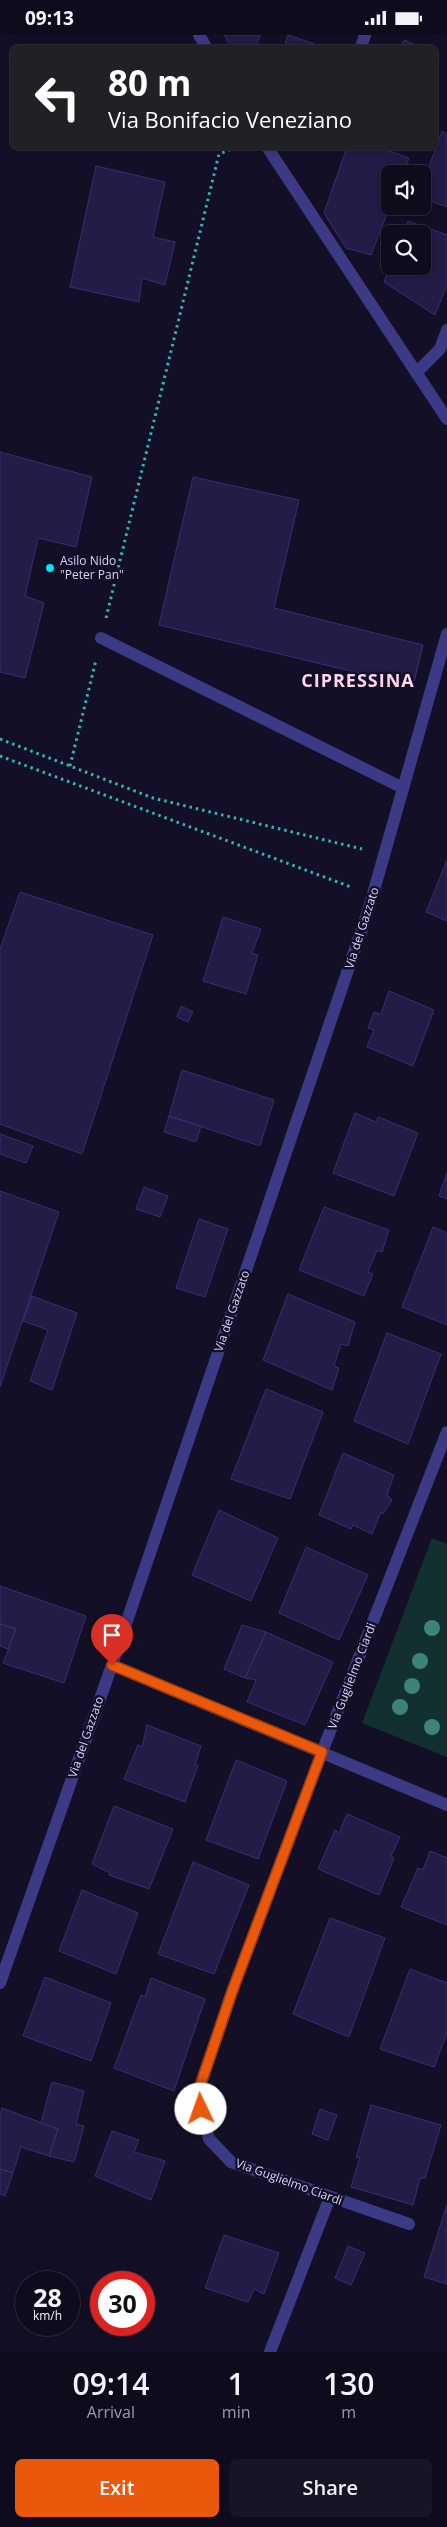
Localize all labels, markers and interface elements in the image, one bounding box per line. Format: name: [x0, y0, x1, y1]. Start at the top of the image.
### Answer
text: 09:13: [25, 5, 74, 31]
text: 80 m: [108, 59, 191, 106]
icon: left: [25, 65, 90, 130]
text: Via Bonifacio Veneziano: [108, 104, 352, 134]
map controls: [381, 165, 431, 275]
button: sound: [381, 165, 431, 215]
button: search: [381, 225, 431, 275]
place label: Asilo Nido "Peter Pan": [60, 552, 124, 583]
marker: Asilo Nido "Peter Pan": [44, 562, 56, 574]
district label: CIPRESSINA: [301, 668, 415, 692]
street label: Via del Gazzato: [340, 885, 383, 971]
street label: Via del Gazzato: [210, 1268, 253, 1354]
pin: [91, 1614, 133, 1665]
street label: Via Guglielmo Ciardi: [323, 1620, 380, 1731]
icon: arrive: [98, 1621, 126, 1649]
street label: Via del Gazzato: [64, 1694, 107, 1780]
position arrow: [174, 2082, 226, 2134]
street label: Via Guglielmo Ciardi: [233, 2154, 345, 2209]
speed limit sign: 30: [90, 2271, 155, 2336]
text: 28: [33, 2280, 62, 2314]
text: km/h: [33, 2307, 62, 2324]
text: 09:14: [73, 2363, 149, 2404]
text: 1: [228, 2363, 245, 2404]
text: 130: [323, 2363, 374, 2404]
text: Arrival: [87, 2401, 135, 2423]
text: min: [222, 2401, 251, 2423]
text: m: [341, 2401, 356, 2423]
button: Exit: [15, 2459, 219, 2517]
button: Share: [229, 2459, 432, 2517]

